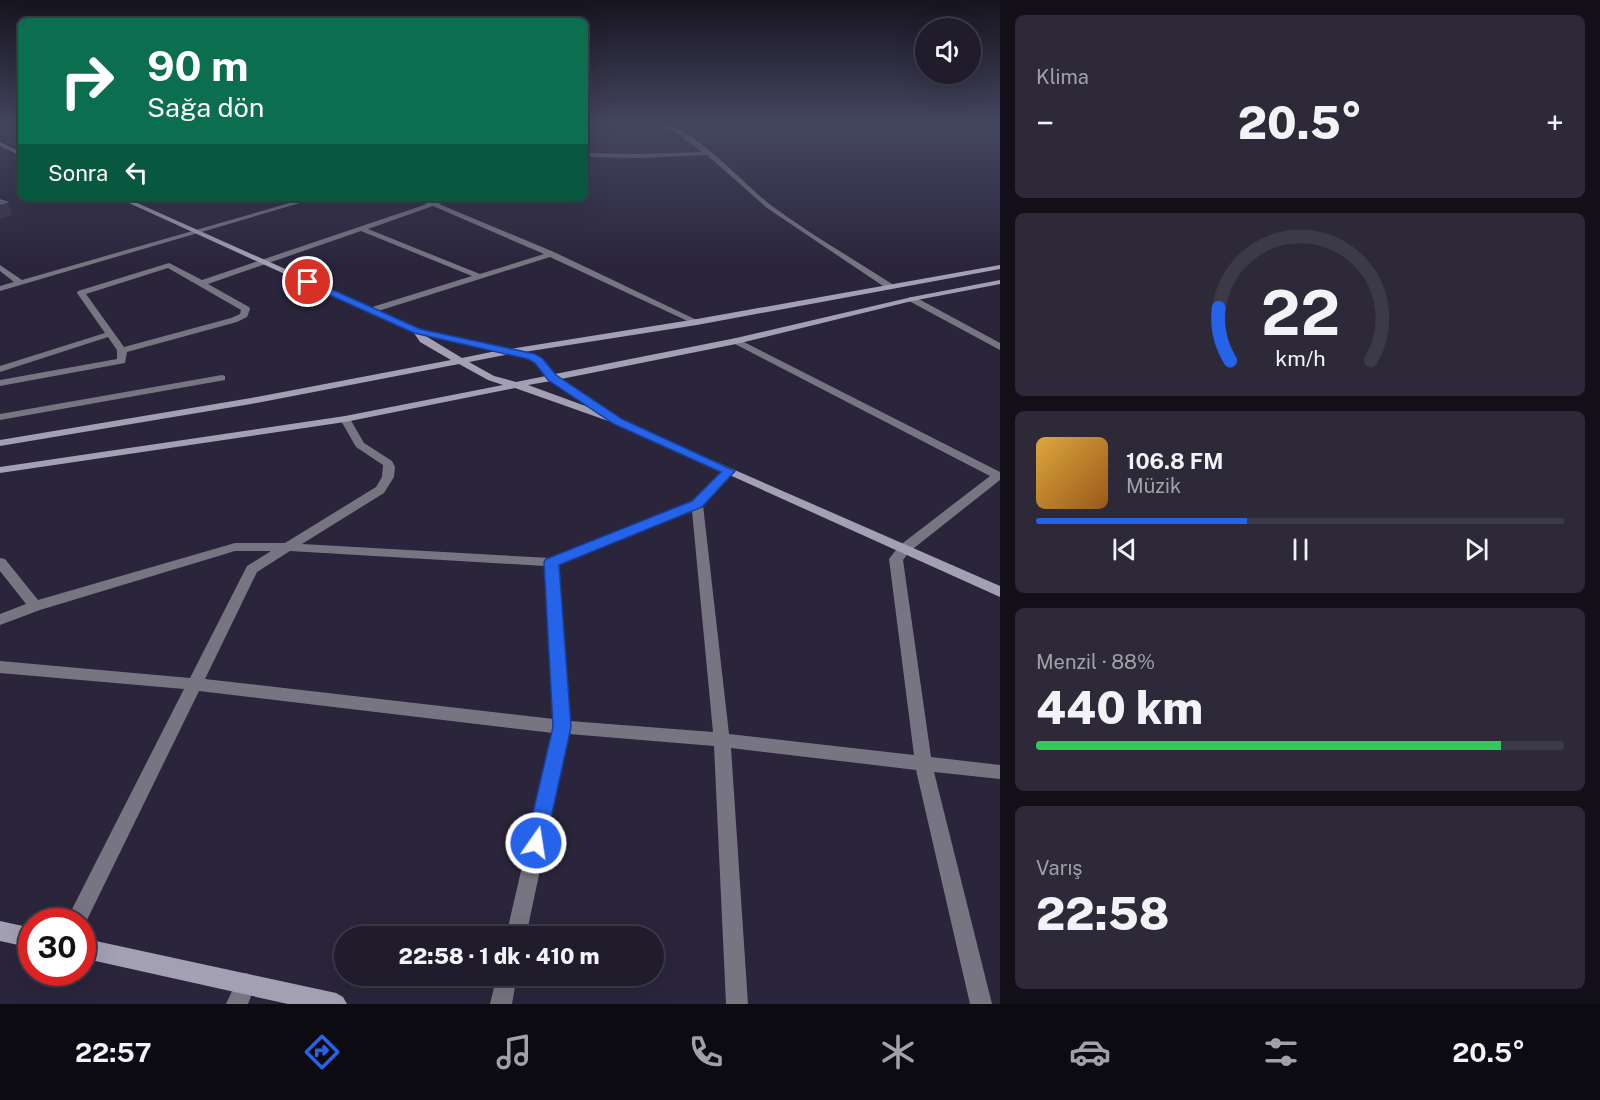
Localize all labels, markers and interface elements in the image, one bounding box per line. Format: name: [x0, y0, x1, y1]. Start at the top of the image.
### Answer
map controls: [915, 18, 981, 84]
button: sound: [915, 18, 981, 84]
text: 90 m: [147, 41, 249, 90]
icon: right: [48, 42, 126, 120]
text: Klima: [1036, 65, 1089, 89]
text: Sağa dön: [147, 91, 264, 123]
text: 20.5°: [1238, 96, 1362, 149]
text: −: [1036, 104, 1054, 142]
text: +: [1546, 104, 1564, 142]
icon: left: [120, 156, 153, 189]
text: Sonra: [48, 160, 108, 186]
pin: [282, 256, 333, 307]
icon: arrive: [291, 265, 324, 298]
text: 22: [1260, 276, 1340, 349]
text: km/h: [1275, 347, 1325, 372]
text: 106.8 FM: [1126, 448, 1223, 474]
text: Müzik: [1126, 474, 1181, 498]
icon: previous: [1108, 533, 1141, 566]
icon: pause: [1284, 533, 1317, 566]
icon: next: [1460, 533, 1493, 566]
text: Menzil · 88%: [1036, 650, 1155, 674]
text: 440 km: [1036, 681, 1203, 734]
position arrow: [504, 811, 568, 875]
text: Varış: [1036, 856, 1082, 880]
text: 22:58: [1036, 887, 1170, 940]
speed limit sign: 30: [18, 908, 96, 986]
text: 22:58 · 1 dk · 410 m: [399, 943, 599, 969]
icon: directions: [301, 1031, 343, 1073]
icon: music: [493, 1031, 535, 1073]
icon: phone: [685, 1031, 727, 1073]
icon: climate: [877, 1031, 919, 1073]
icon: car: [1069, 1031, 1111, 1073]
icon: filters: [1260, 1031, 1302, 1073]
text: 22:57: [75, 1036, 152, 1068]
text: 20.5°: [1452, 1036, 1525, 1068]

